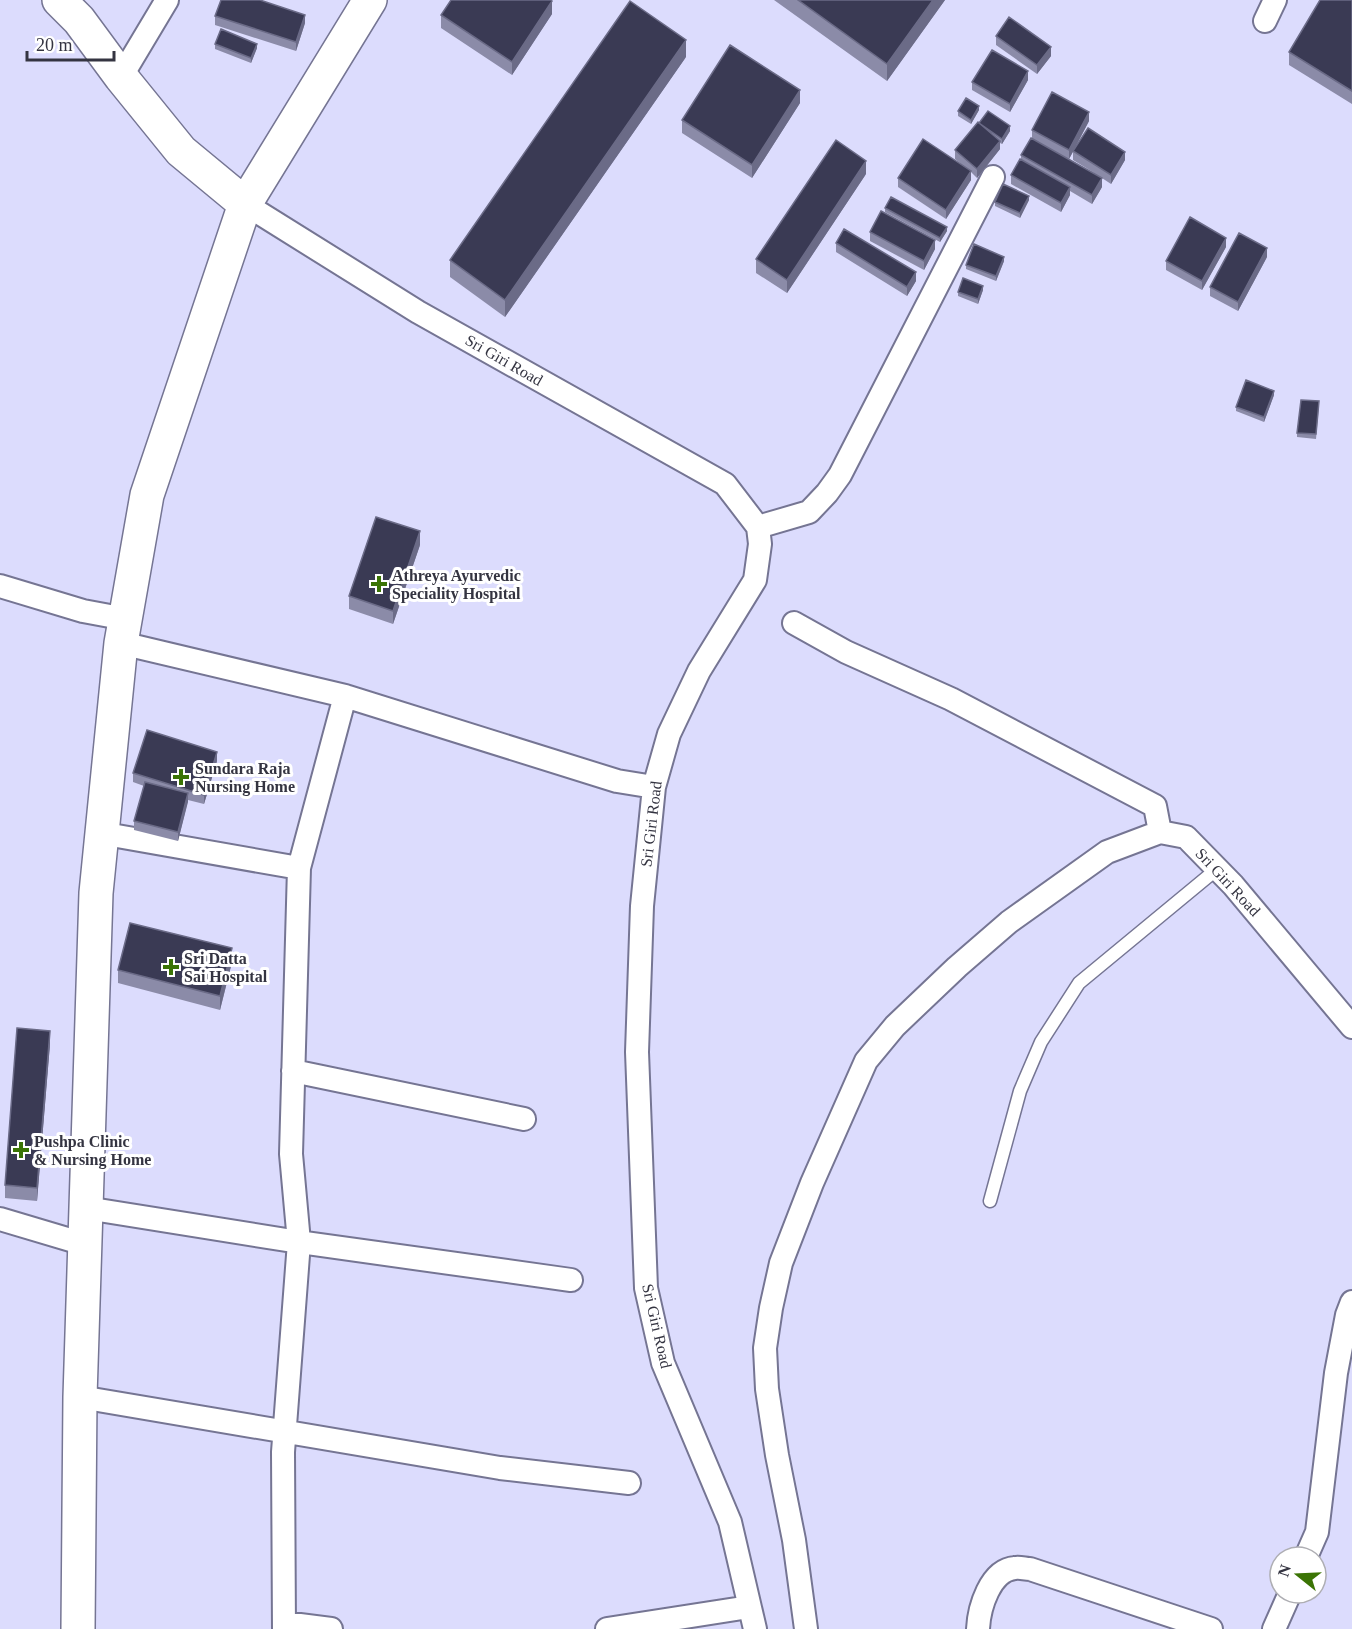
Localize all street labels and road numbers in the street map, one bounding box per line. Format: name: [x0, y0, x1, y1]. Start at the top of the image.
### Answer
street label: Sri Giri Road: [462, 331, 546, 389]
street label: Sri Giri Road: [637, 780, 665, 868]
street label: Sri Giri Road: [1192, 845, 1264, 919]
street label: Sri Giri Road: [639, 1282, 675, 1370]

